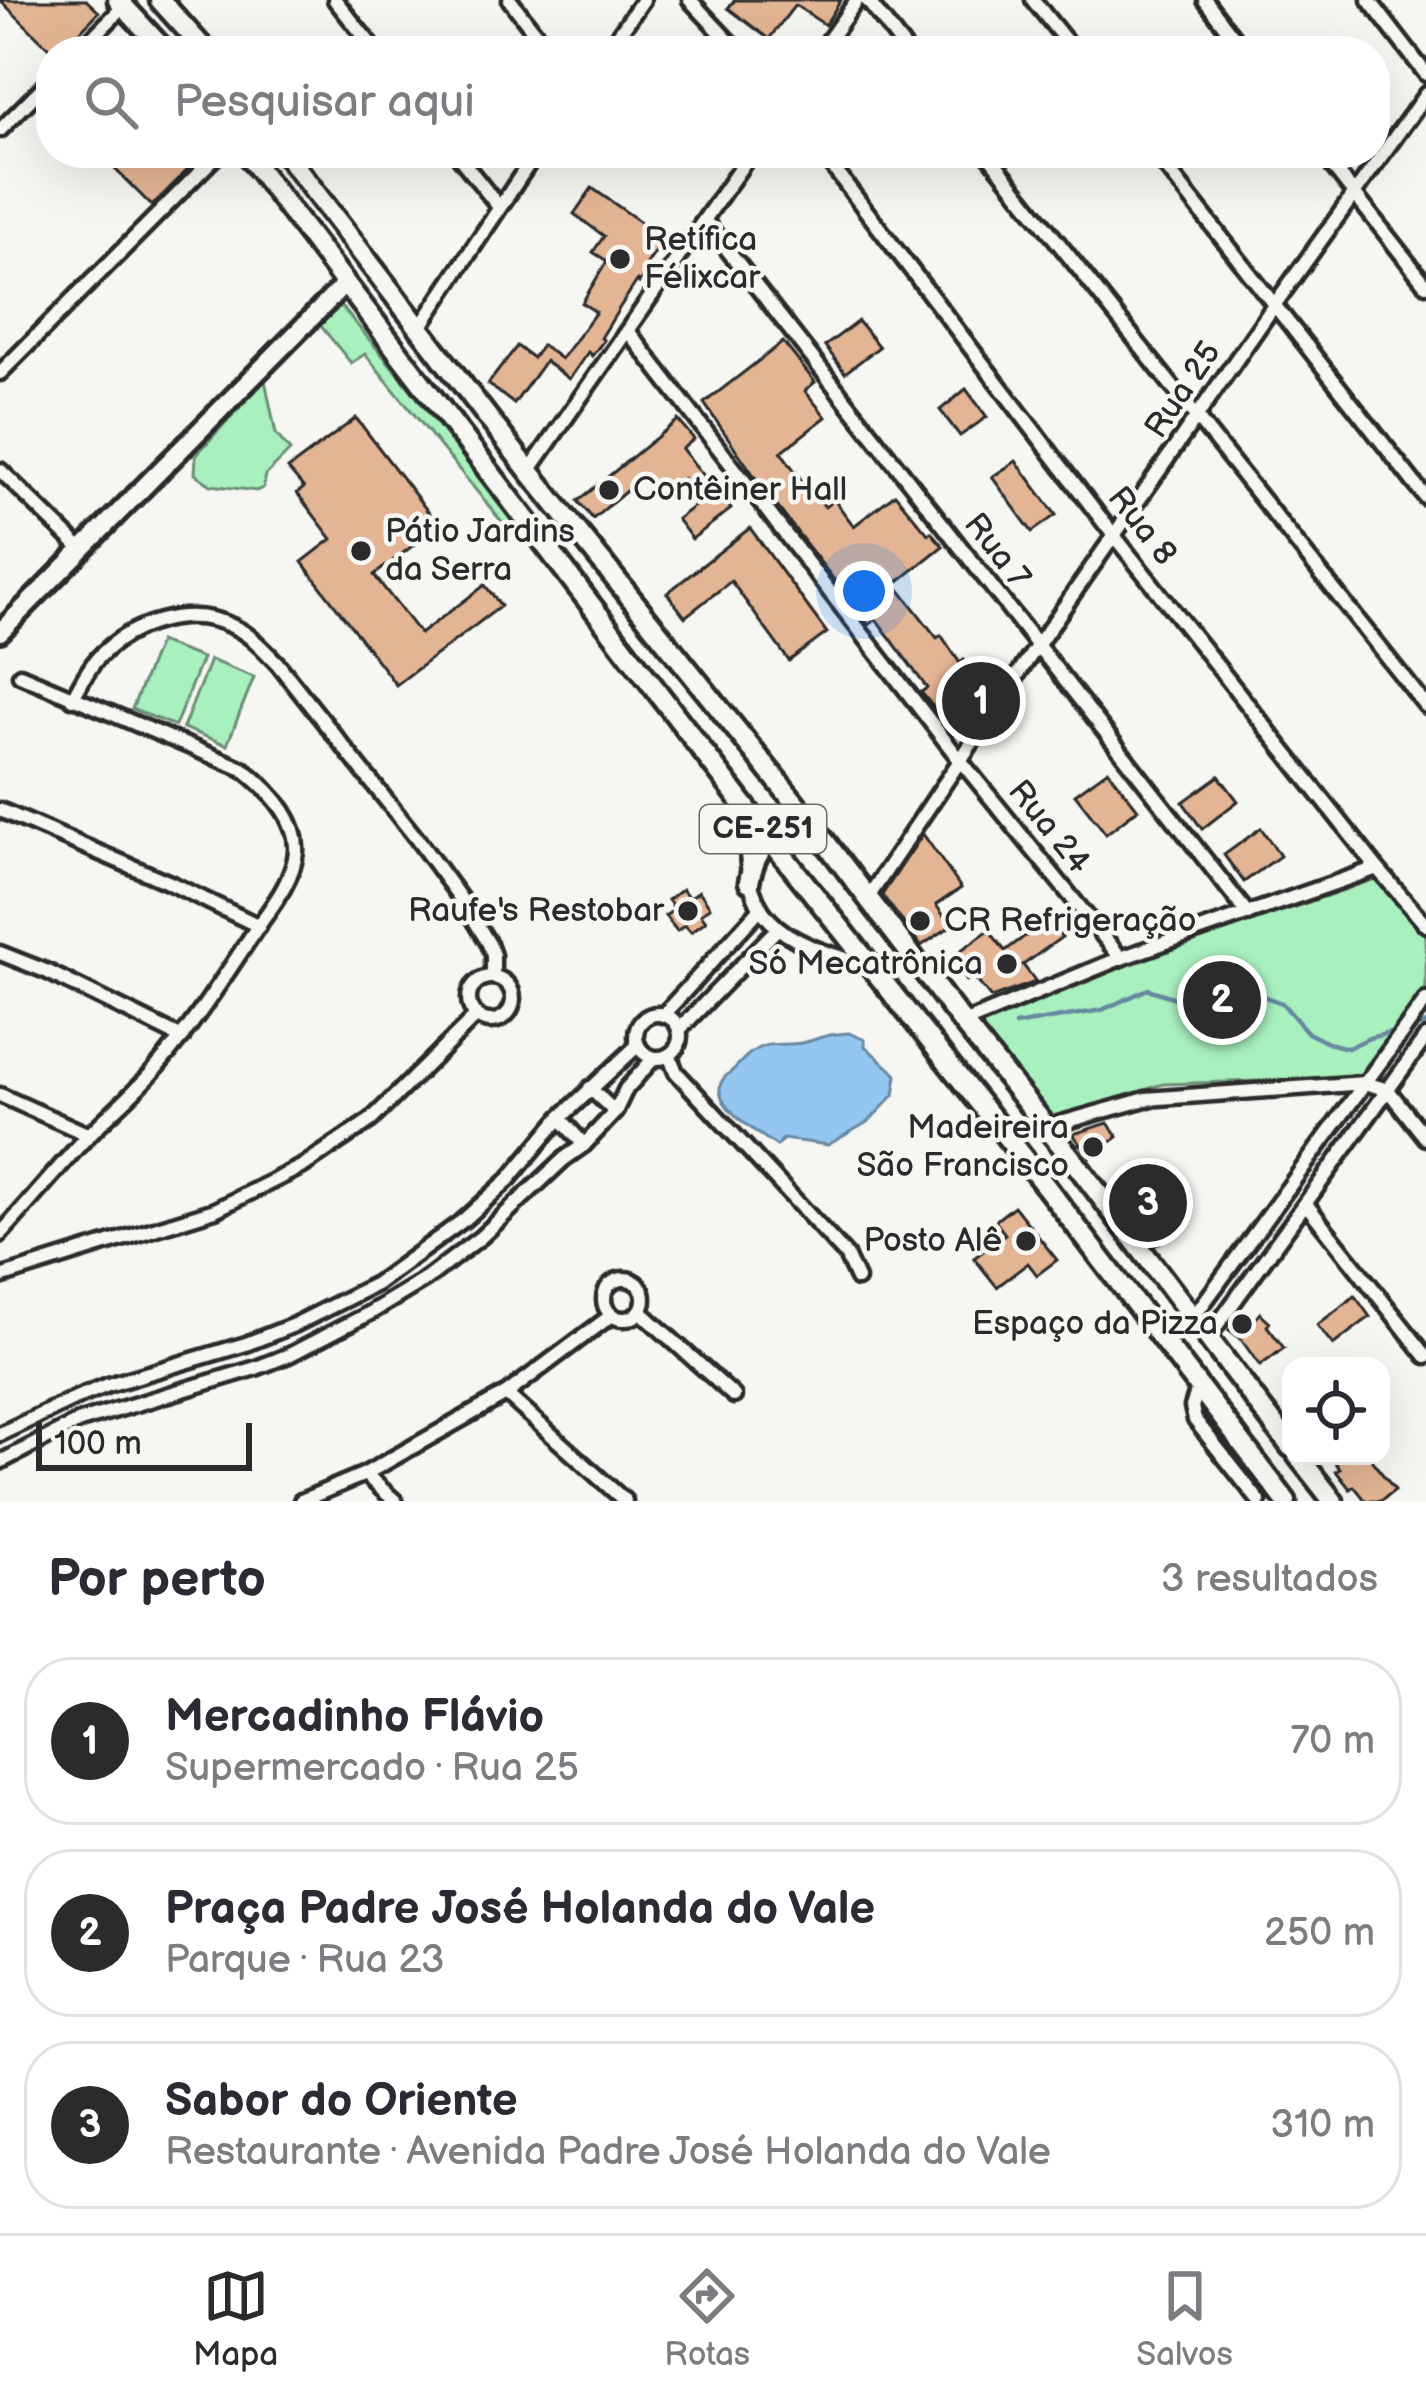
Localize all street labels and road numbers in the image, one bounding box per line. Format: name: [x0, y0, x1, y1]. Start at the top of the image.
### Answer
street label: Rua 25: [1136, 334, 1230, 446]
street label: Rua 8: [1099, 479, 1185, 573]
street label: Rua 7: [955, 505, 1039, 597]
street label: Rua 24: [999, 772, 1099, 882]
road number: CE-251: [700, 805, 826, 853]

